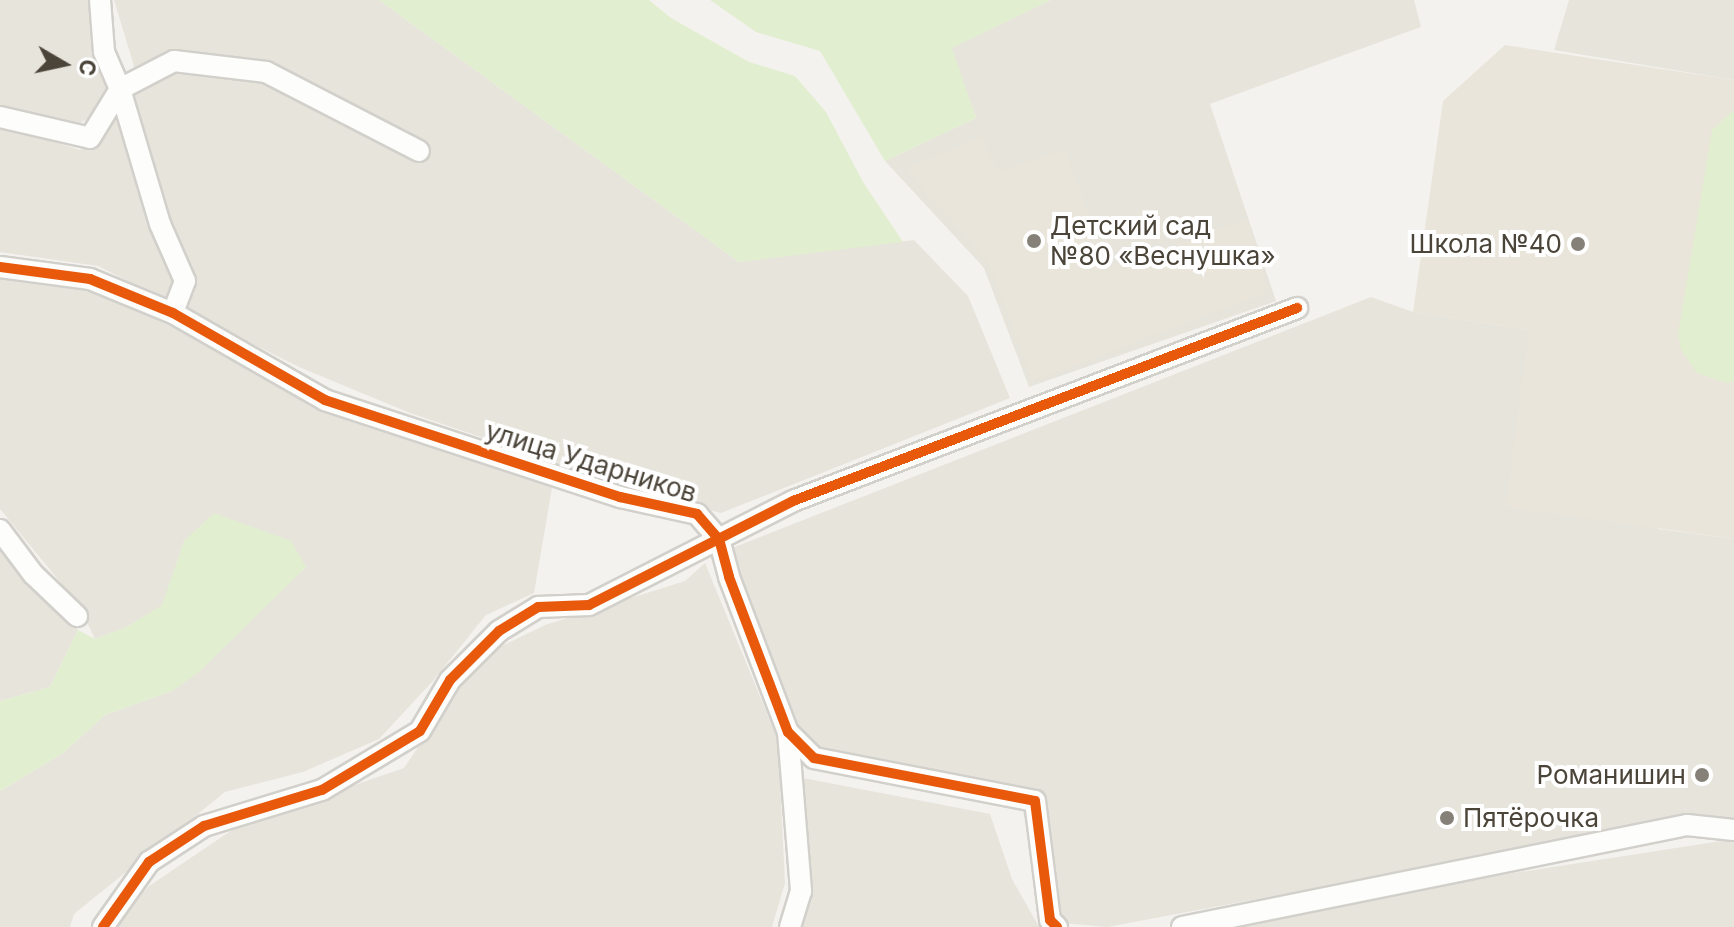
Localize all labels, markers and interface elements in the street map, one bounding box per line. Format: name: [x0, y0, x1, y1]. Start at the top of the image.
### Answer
north arrow: [24, 24, 104, 104]
text: С: [74, 58, 102, 78]
place label: Детский сад №80 «Веснушка»: [1050, 210, 1276, 272]
place label: Школа №40: [1410, 228, 1562, 260]
marker: Детский сад №80 «Веснушка»: [1025, 232, 1043, 250]
marker: Школа №40: [1569, 235, 1587, 253]
street label: улица Ударников: [482, 415, 700, 509]
place label: Романишин: [1536, 759, 1686, 791]
marker: Романишин: [1693, 766, 1711, 784]
place label: Пятёрочка: [1463, 802, 1599, 834]
marker: Пятёрочка: [1438, 809, 1456, 827]

